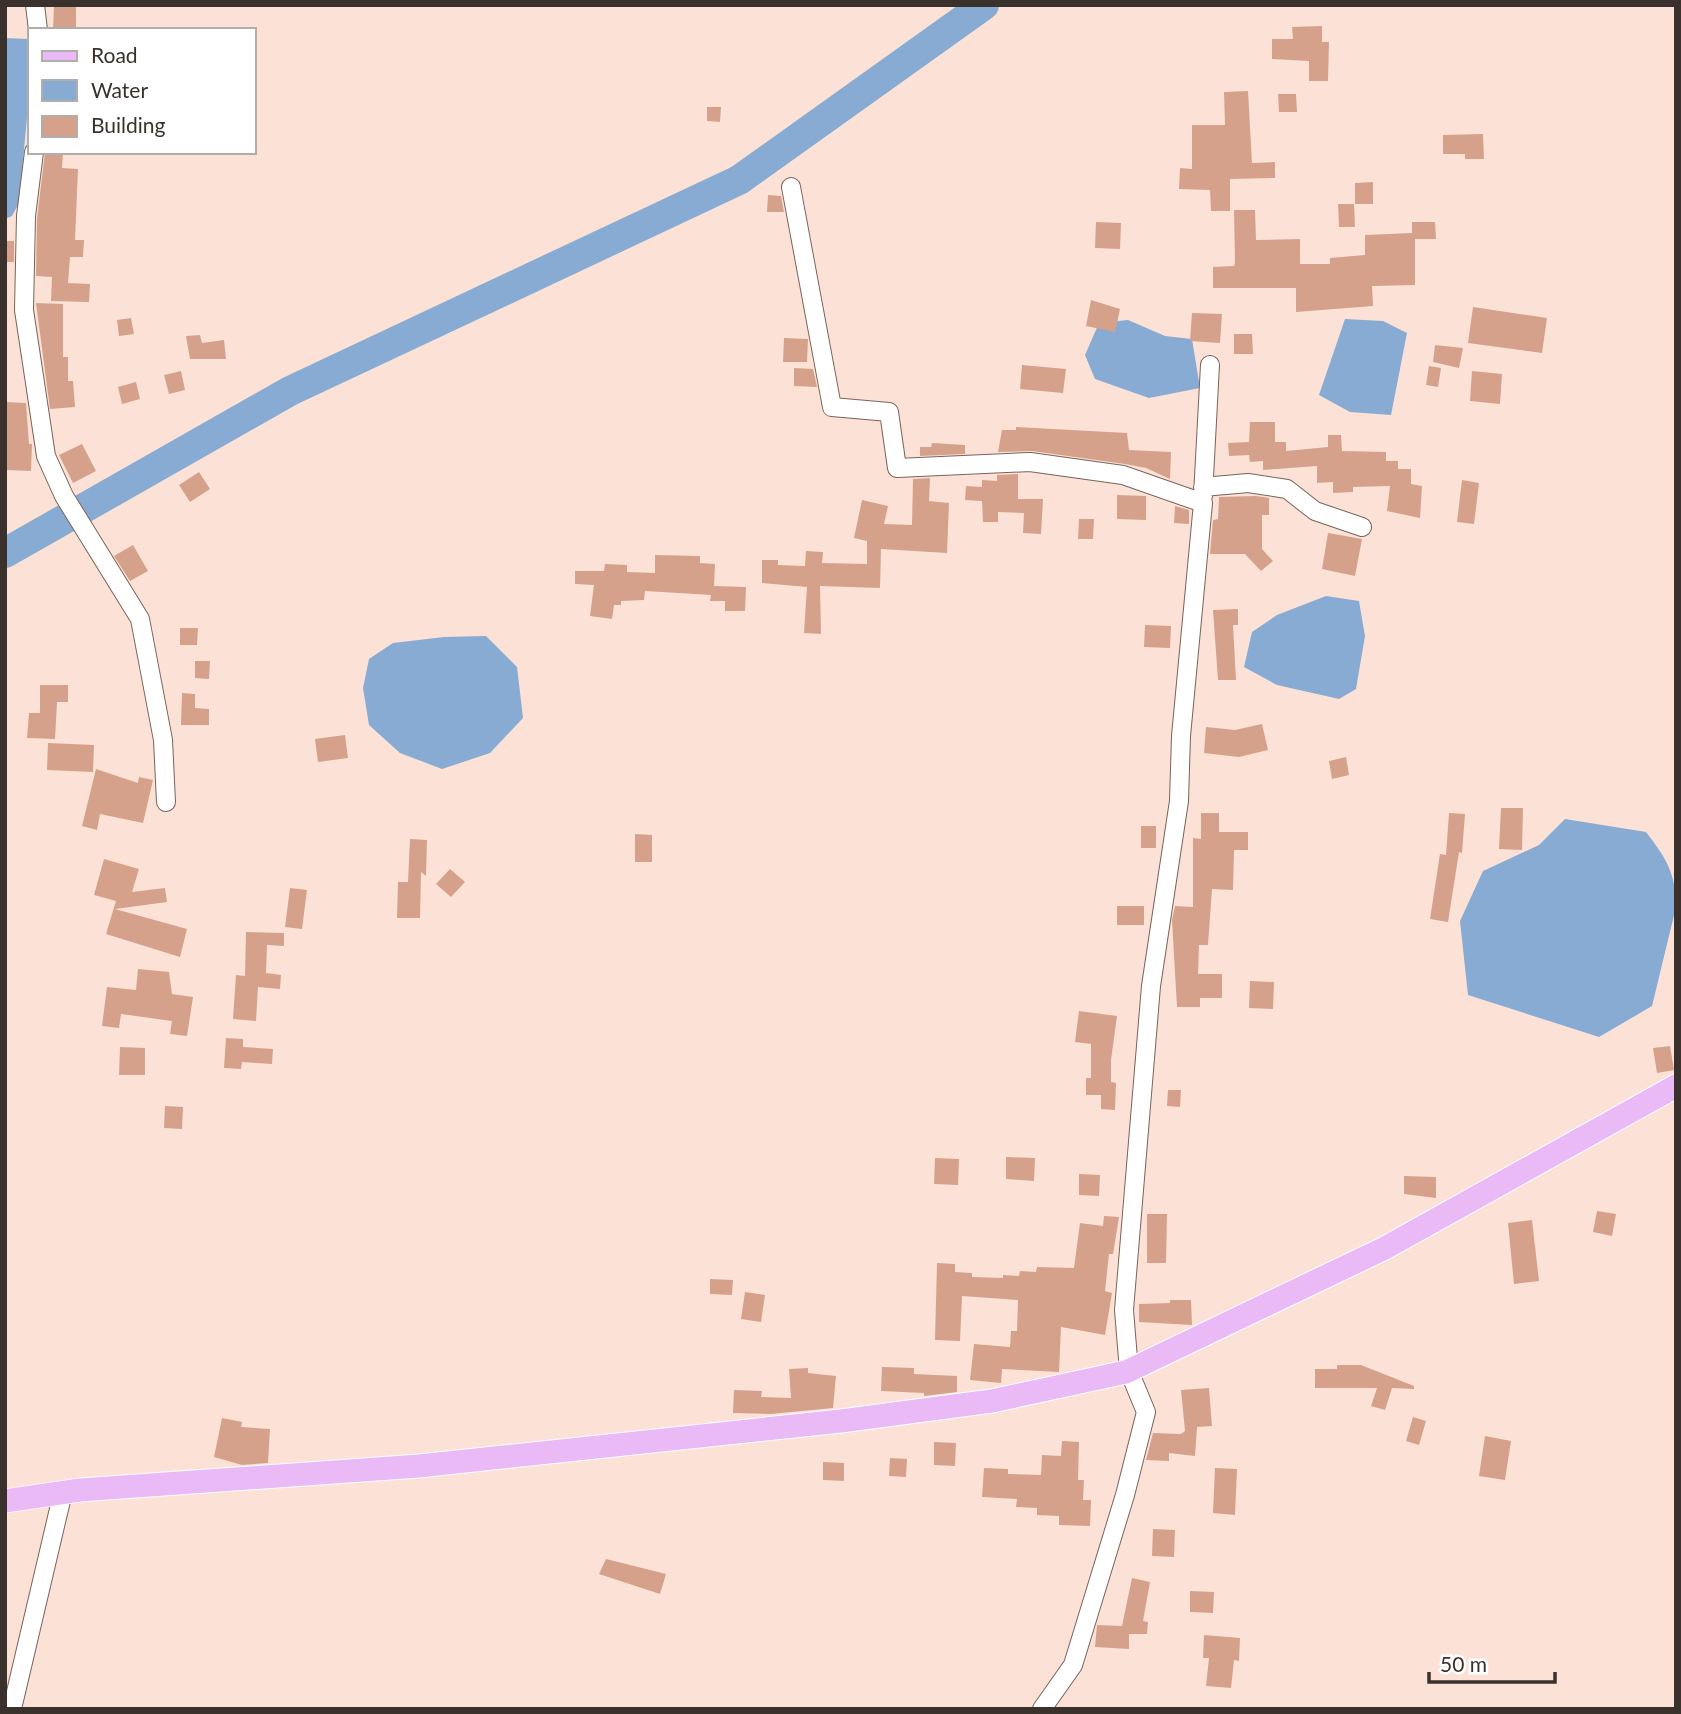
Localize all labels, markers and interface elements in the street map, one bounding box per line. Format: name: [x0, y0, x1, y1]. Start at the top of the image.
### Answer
legend: [28, 28, 256, 154]
text: Road: [91, 42, 138, 67]
text: Water: [91, 77, 148, 102]
text: Building: [91, 112, 166, 137]
scale bar: [1429, 1640, 1555, 1684]
text: 50 m: [1440, 1651, 1487, 1676]

